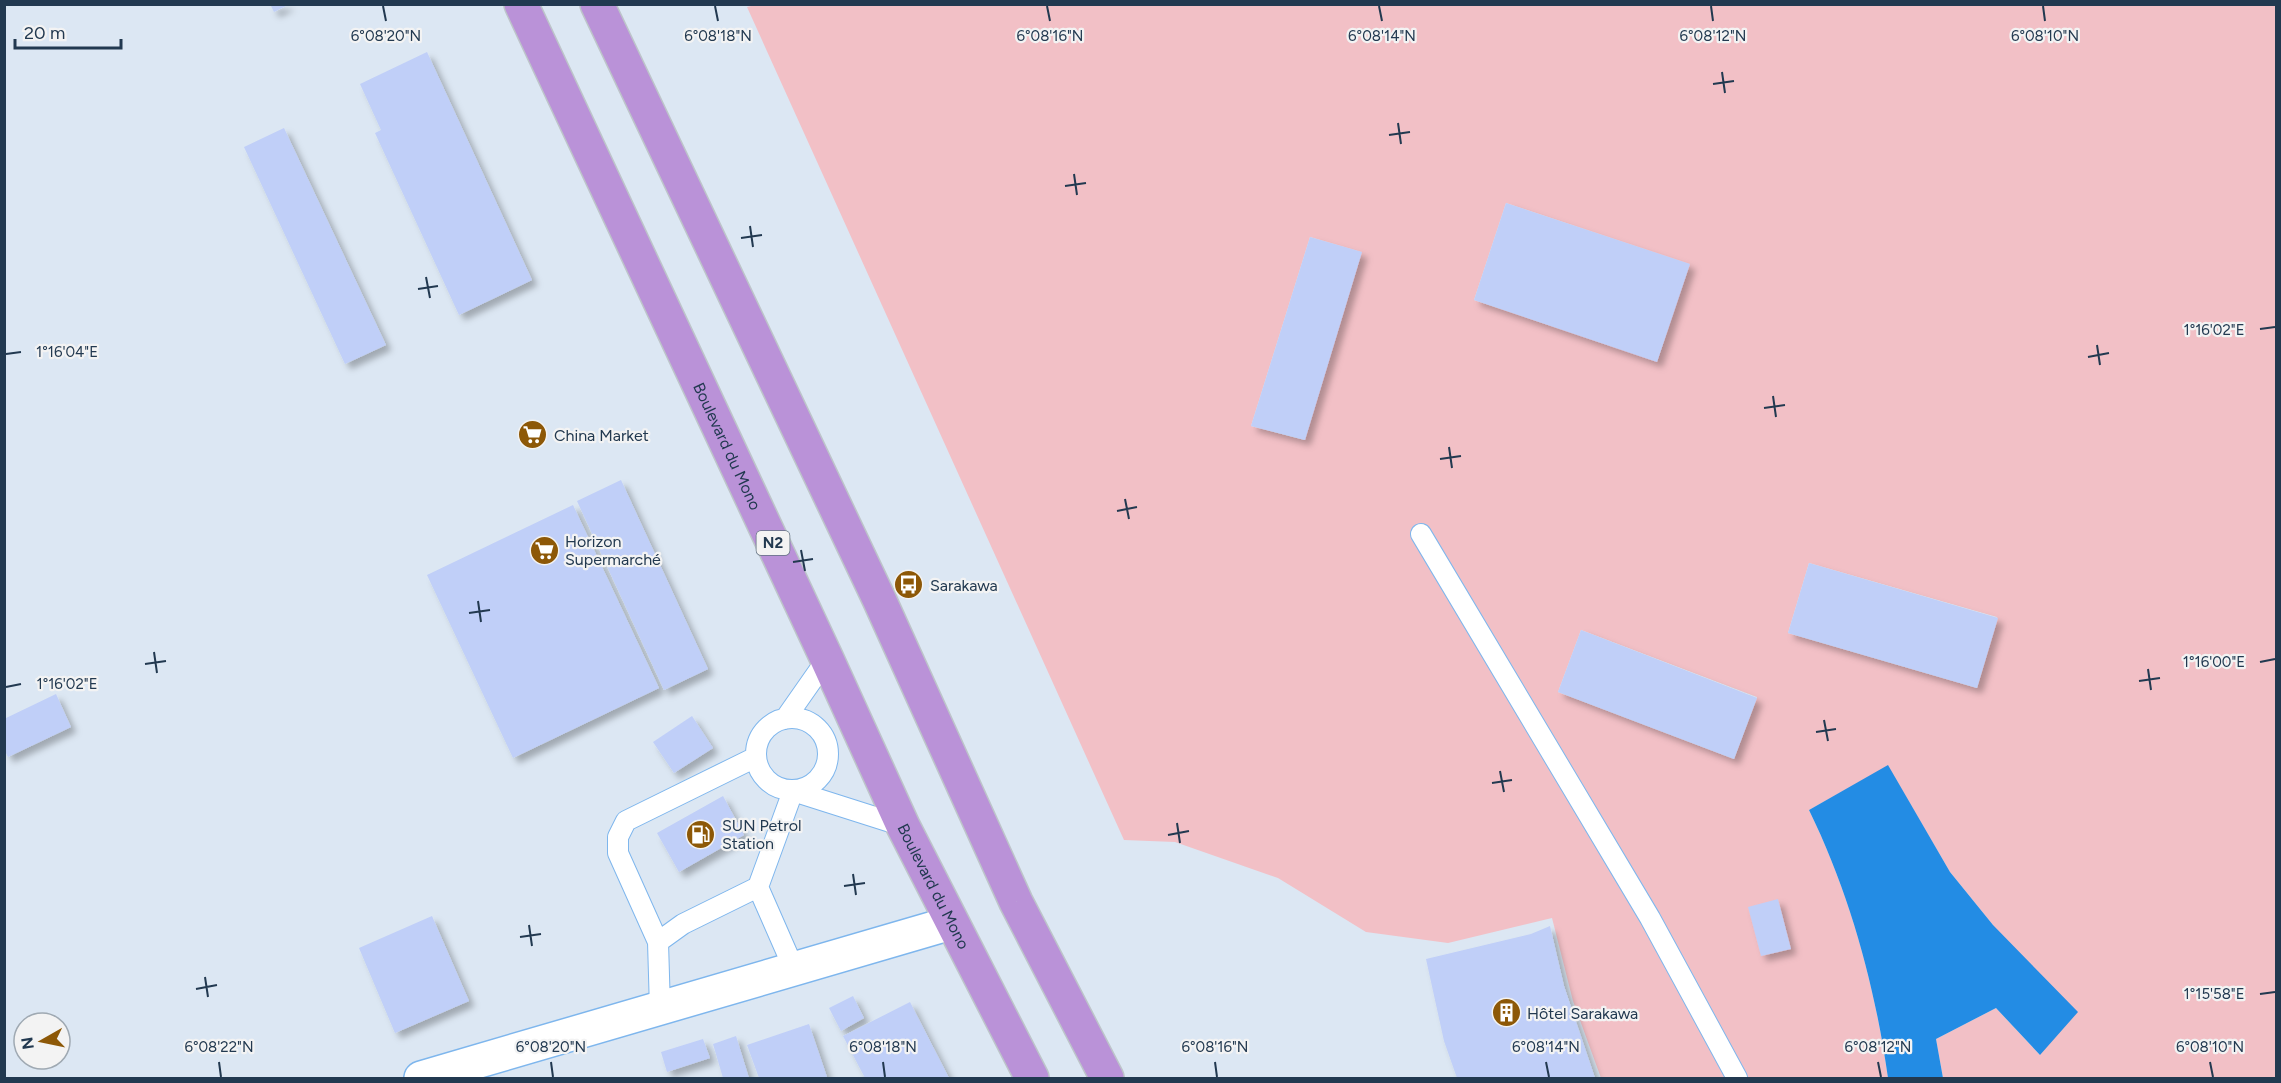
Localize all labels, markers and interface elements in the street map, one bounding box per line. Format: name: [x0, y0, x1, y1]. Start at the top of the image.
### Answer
scale bar: [15, 12, 122, 50]
text: 20 m: [24, 22, 65, 44]
text: 6°08'20"N: [351, 27, 421, 45]
text: 6°08'18"N: [684, 27, 752, 45]
text: 6°08'16"N: [1017, 27, 1083, 45]
text: 6°08'14"N: [1348, 27, 1416, 45]
text: 6°08'12"N: [1680, 27, 1746, 45]
text: 6°08'10"N: [2011, 27, 2079, 45]
text: 1°16'02"E: [2183, 321, 2245, 339]
text: 1°16'04"E: [36, 343, 98, 361]
street label: Boulevard du Mono: [690, 379, 765, 513]
supermarket icon: China Market: [517, 419, 549, 451]
place label: China Market: [554, 426, 649, 445]
road number: N2: [756, 531, 790, 555]
place label: Horizon Supermarché: [565, 532, 661, 569]
supermarket icon: Horizon Supermarché: [528, 534, 560, 566]
bus stop icon: Sarakawa: [893, 569, 925, 601]
place label: Sarakawa: [930, 576, 998, 595]
text: 1°16'00"E: [2183, 653, 2245, 671]
text: 1°16'02"E: [36, 675, 98, 693]
place label: SUN Petrol Station: [722, 816, 802, 853]
fuel station icon: SUN Petrol Station: [685, 818, 717, 850]
street label: Boulevard du Mono: [894, 820, 974, 952]
text: 1°15'58"E: [2183, 985, 2245, 1003]
building icon: Hôtel Sarakawa: [1490, 997, 1522, 1029]
place label: Hôtel Sarakawa: [1527, 1004, 1638, 1023]
north arrow: [12, 1011, 72, 1071]
text: N: [17, 1036, 38, 1051]
text: 6°08'22"N: [184, 1038, 254, 1056]
text: 6°08'20"N: [516, 1038, 586, 1056]
text: 6°08'18"N: [849, 1038, 917, 1056]
text: 6°08'16"N: [1182, 1038, 1248, 1056]
text: 6°08'14"N: [1512, 1038, 1580, 1056]
text: 6°08'12"N: [1845, 1038, 1911, 1056]
text: 6°08'10"N: [2176, 1038, 2244, 1056]

